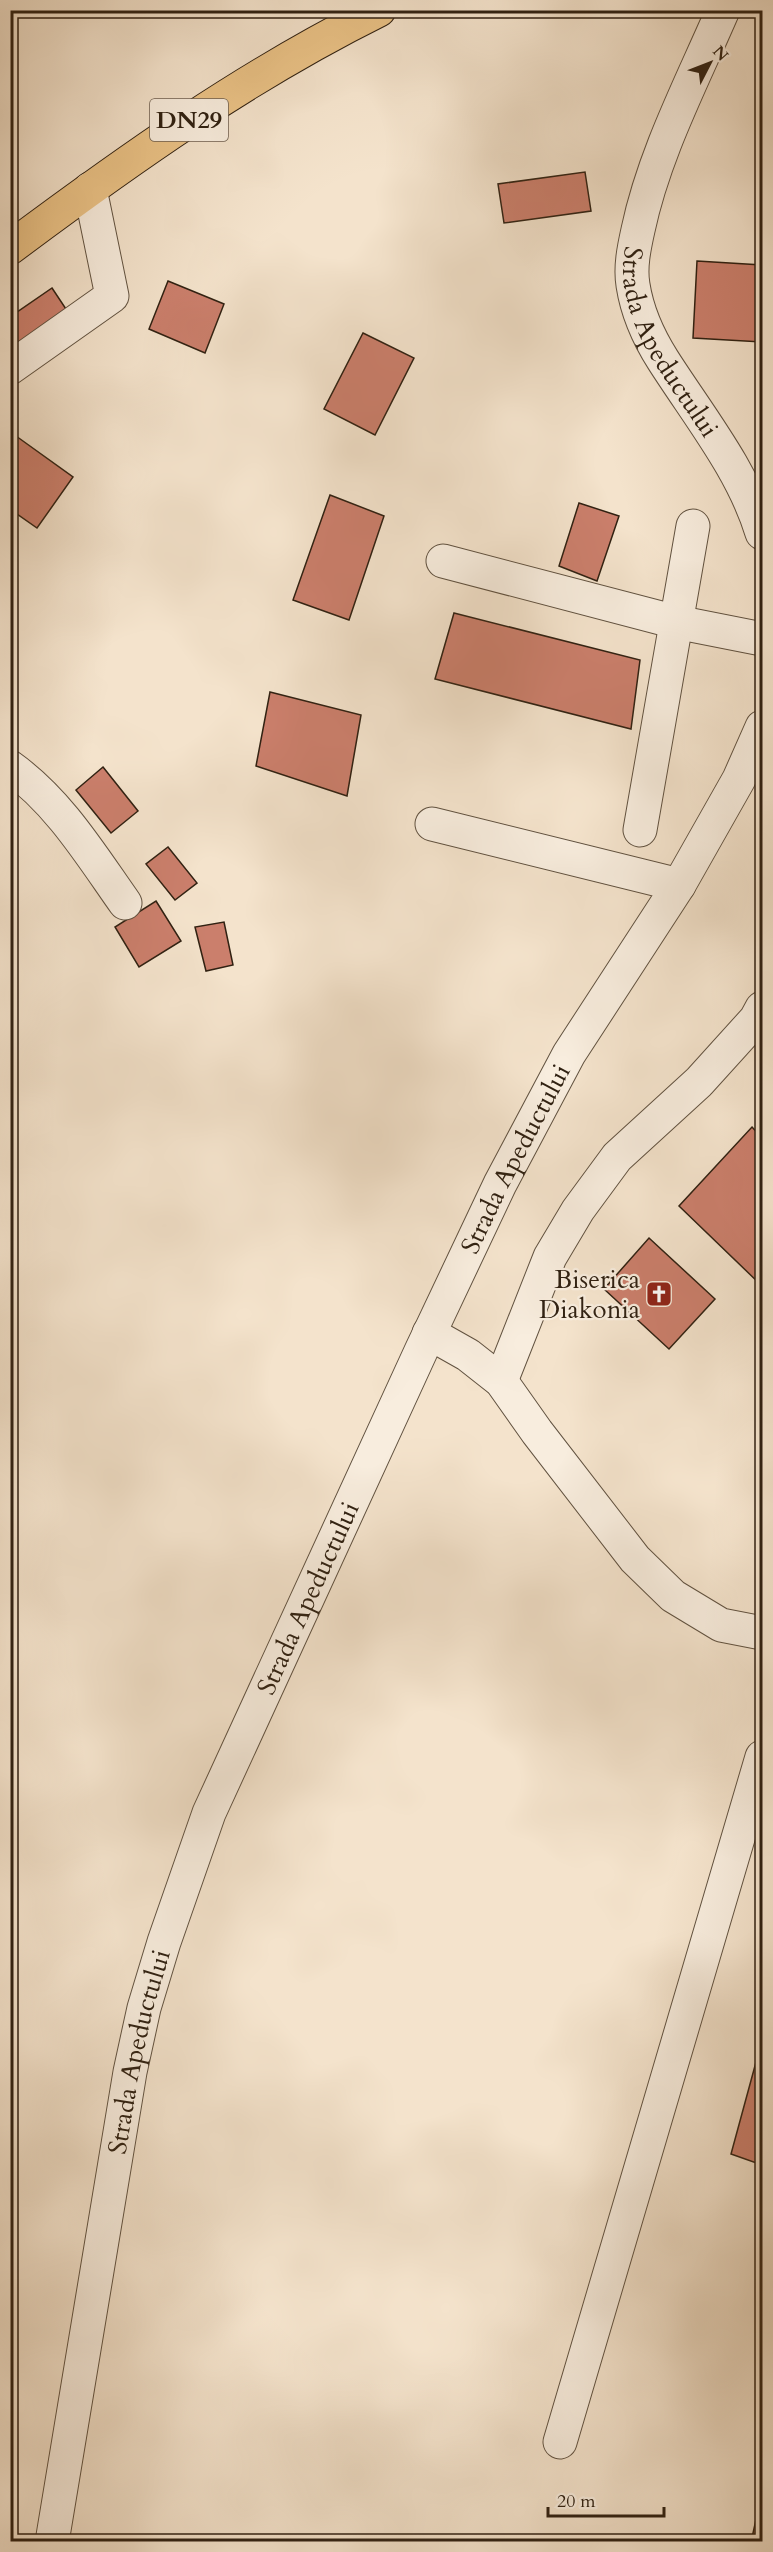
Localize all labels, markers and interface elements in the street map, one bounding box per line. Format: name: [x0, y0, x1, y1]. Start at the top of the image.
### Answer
north arrow: [680, 33, 740, 93]
text: N: [708, 41, 733, 66]
road number: DN29: [150, 99, 228, 141]
street label: Strada Apeductului: [614, 244, 727, 444]
street label: Strada Apeductului: [452, 1058, 578, 1259]
place label: Biserica Diakonia: [539, 1262, 640, 1327]
church icon: Biserica Diakonia: [644, 1279, 674, 1309]
street label: Strada Apeductului: [248, 1496, 367, 1700]
street label: Strada Apeductului: [99, 1945, 178, 2157]
scale bar: [548, 2480, 664, 2518]
text: 20 m: [557, 2489, 596, 2514]

